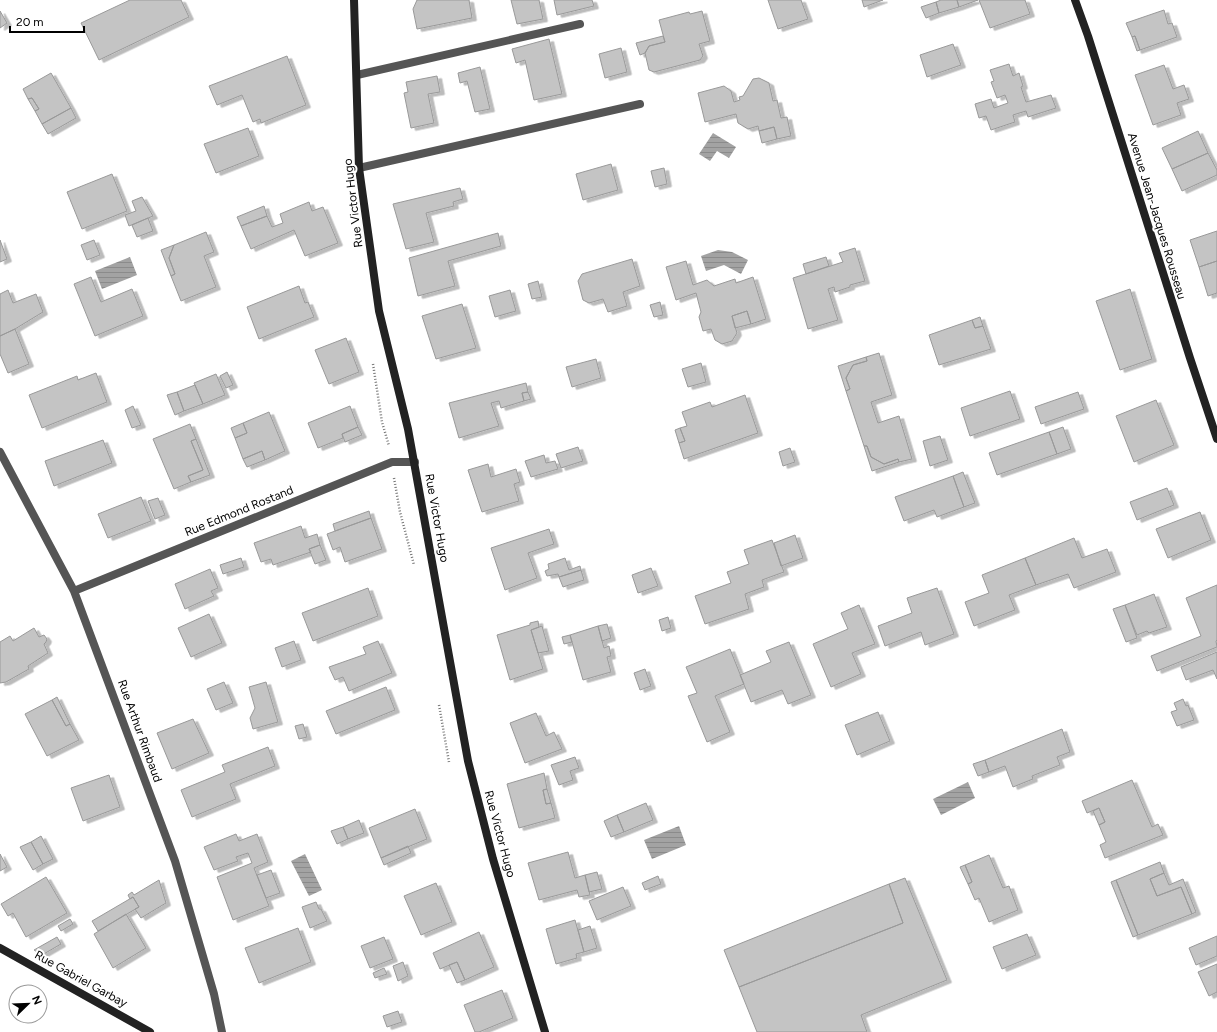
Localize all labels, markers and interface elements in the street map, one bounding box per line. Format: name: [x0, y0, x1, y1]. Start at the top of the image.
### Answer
scale bar: [10, 8, 84, 34]
text: 20 m: [16, 15, 44, 29]
street label: Avenue Jean-Jacques Rousseau: [1125, 131, 1189, 301]
street label: Rue Victor Hugo: [341, 158, 365, 248]
street label: Rue Victor Hugo: [422, 473, 452, 563]
street label: Rue Edmond Rostand: [183, 483, 295, 539]
street label: Rue Arthur Rimbaud: [115, 678, 165, 784]
street label: Rue Victor Hugo: [482, 789, 518, 879]
street label: Rue Gabriel Garbay: [32, 948, 130, 1011]
north arrow: [8, 984, 48, 1024]
text: N: [29, 994, 44, 1007]

